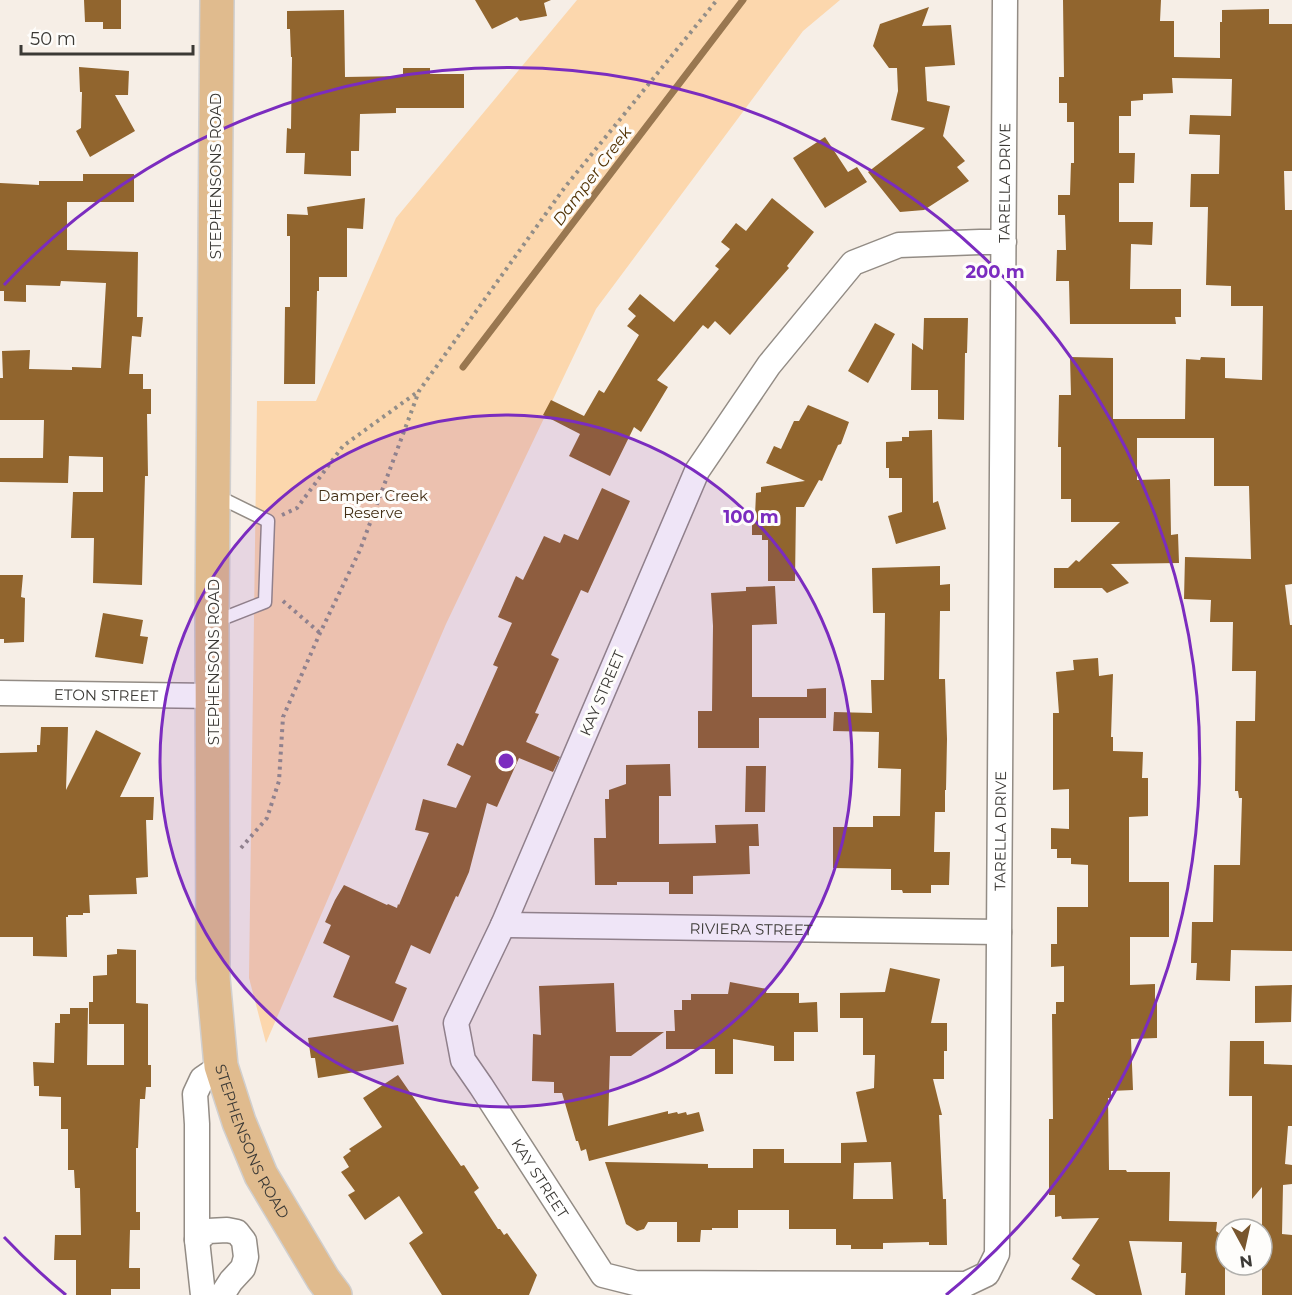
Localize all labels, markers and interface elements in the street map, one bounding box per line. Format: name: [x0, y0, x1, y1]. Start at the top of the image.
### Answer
scale bar: [21, 18, 194, 56]
text: 50 m: [30, 28, 76, 50]
street label: STEPHENSONS ROAD: [206, 93, 225, 259]
water label: Damper Creek: [549, 122, 636, 229]
street label: TARELLA DRIVE: [994, 123, 1014, 243]
text: 200 m: [965, 261, 1025, 283]
park label: Damper Creek Reserve: [318, 486, 428, 522]
text: 100 m: [723, 506, 779, 528]
street label: STEPHENSONS ROAD: [204, 579, 223, 745]
street label: KAY STREET: [575, 647, 629, 739]
street label: ETON STREET: [54, 684, 159, 705]
centre of rings: [496, 751, 516, 771]
street label: TARELLA DRIVE: [990, 771, 1010, 891]
street label: RIVIERA STREET: [689, 918, 813, 939]
street label: STEPHENSONS ROAD: [211, 1062, 294, 1222]
street label: KAY STREET: [508, 1135, 573, 1222]
north arrow: [1214, 1217, 1274, 1277]
text: N: [1238, 1251, 1254, 1272]

